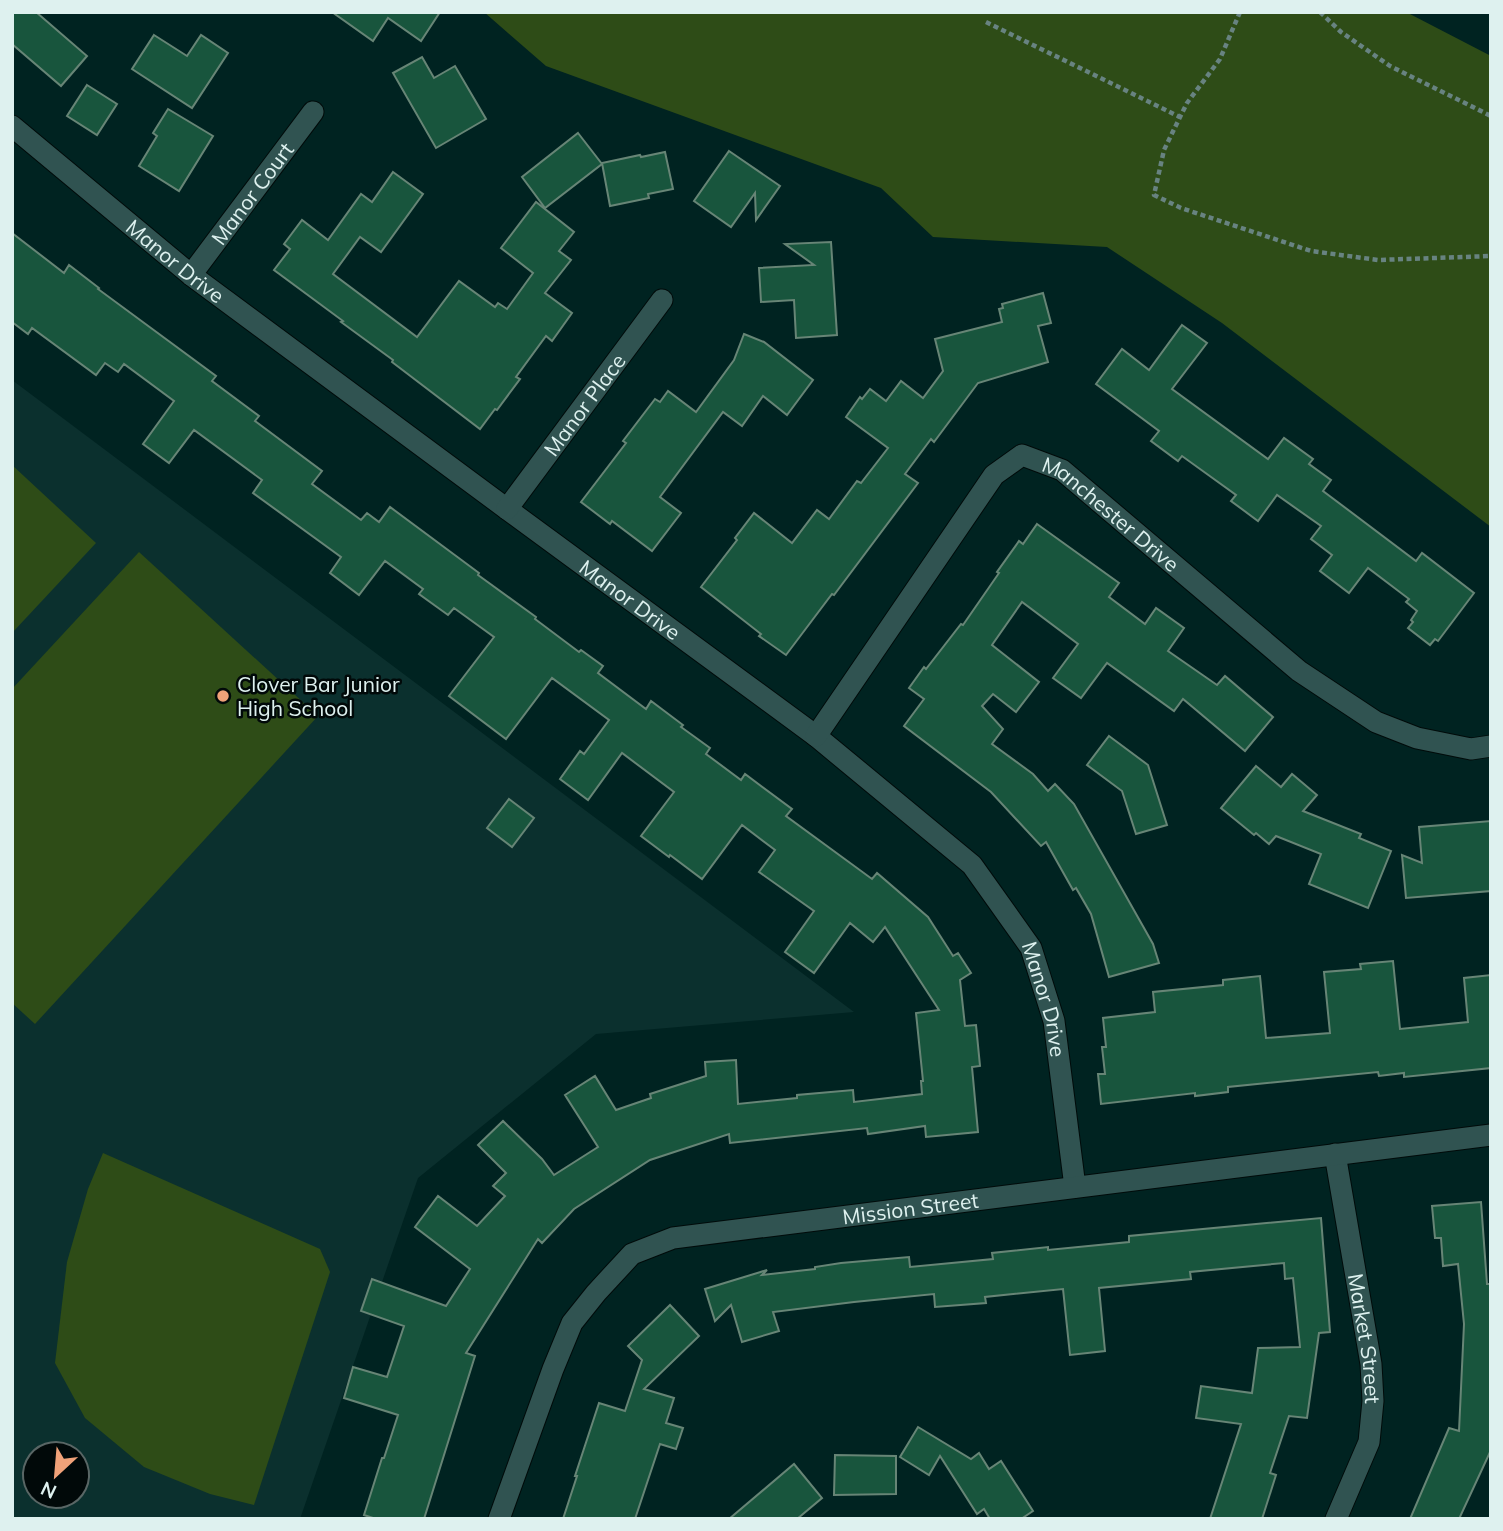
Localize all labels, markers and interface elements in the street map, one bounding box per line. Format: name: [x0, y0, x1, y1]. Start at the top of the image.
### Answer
street label: Manor Court: [205, 137, 299, 250]
street label: Manor Drive: [121, 214, 230, 308]
street label: Manor Place: [538, 348, 631, 461]
street label: Manchester Drive: [1039, 451, 1185, 577]
street label: Manor Drive: [575, 554, 686, 645]
place label: Clover Bar Junior High School: [237, 671, 400, 721]
marker: Clover Bar Junior High School: [215, 688, 231, 704]
street label: Manor Drive: [1017, 938, 1071, 1058]
street label: Mission Street: [841, 1187, 980, 1230]
street label: Market Street: [1343, 1271, 1386, 1404]
north arrow: [21, 1440, 91, 1510]
text: N: [37, 1476, 60, 1504]

